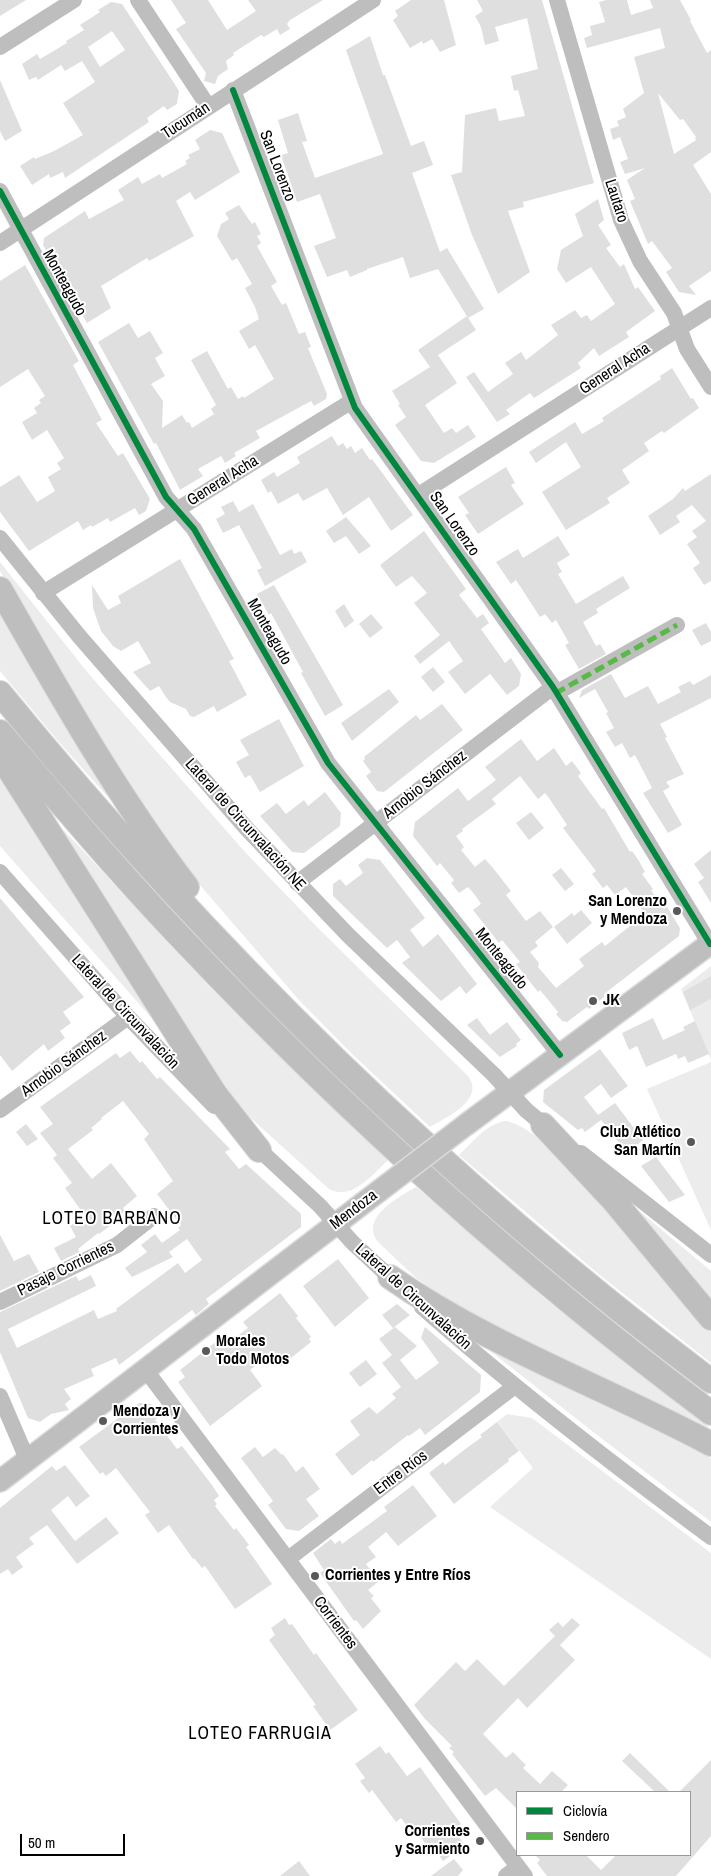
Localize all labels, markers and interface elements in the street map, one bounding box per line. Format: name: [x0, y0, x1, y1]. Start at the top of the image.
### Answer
street label: Tucumán: [158, 98, 214, 144]
street label: San Lorenzo: [255, 128, 299, 204]
street label: Lautaro: [600, 177, 632, 225]
street label: Monteagudo: [38, 246, 90, 320]
street label: General Acha: [576, 339, 654, 399]
street label: General Acha: [184, 452, 262, 510]
street label: San Lorenzo: [425, 488, 483, 560]
street label: Monteagudo: [242, 596, 296, 668]
street label: Arnobio Sánchez: [379, 746, 471, 824]
street label: Lateral de Circunvalación NE: [181, 755, 309, 895]
place label: San Lorenzo y Mendoza: [588, 892, 667, 930]
marker: San Lorenzo y Mendoza: [671, 905, 683, 917]
street label: Monteagudo: [471, 925, 531, 993]
street label: Lateral de Circunvalación: [67, 951, 183, 1073]
place label: JK: [603, 991, 620, 1011]
marker: JK: [587, 995, 599, 1007]
street label: Arnobio Sánchez: [18, 1027, 110, 1101]
place label: Club Atlético San Martín: [600, 1123, 681, 1161]
marker: Club Atlético San Martín: [685, 1136, 697, 1148]
street label: Mendoza: [327, 1186, 381, 1234]
district label: LOTEO BARBANO: [41, 1208, 183, 1230]
street label: Pasaje Corrientes: [15, 1237, 117, 1301]
street label: Lateral de Circunvalación: [351, 1240, 475, 1354]
place label: Morales Todo Motos: [216, 1332, 289, 1370]
marker: Morales Todo Motos: [200, 1345, 212, 1357]
place label: Mendoza y Corrientes: [113, 1402, 180, 1440]
marker: Mendoza y Corrientes: [97, 1415, 109, 1427]
street label: Entre Ríos: [370, 1447, 432, 1499]
place label: Corrientes y Entre Ríos: [325, 1566, 471, 1586]
marker: Corrientes y Entre Ríos: [309, 1570, 321, 1582]
street label: Corrientes: [309, 1593, 361, 1653]
district label: LOTEO FARRUGIA: [186, 1723, 334, 1745]
legend: [516, 1791, 691, 1856]
text: Ciclovía: [563, 1800, 607, 1821]
place label: Corrientes y Sarmiento: [395, 1822, 470, 1860]
scale bar: [22, 1824, 128, 1856]
text: Sendero: [563, 1825, 610, 1846]
text: 50 m: [28, 1832, 55, 1853]
marker: Corrientes y Sarmiento: [474, 1835, 486, 1847]

